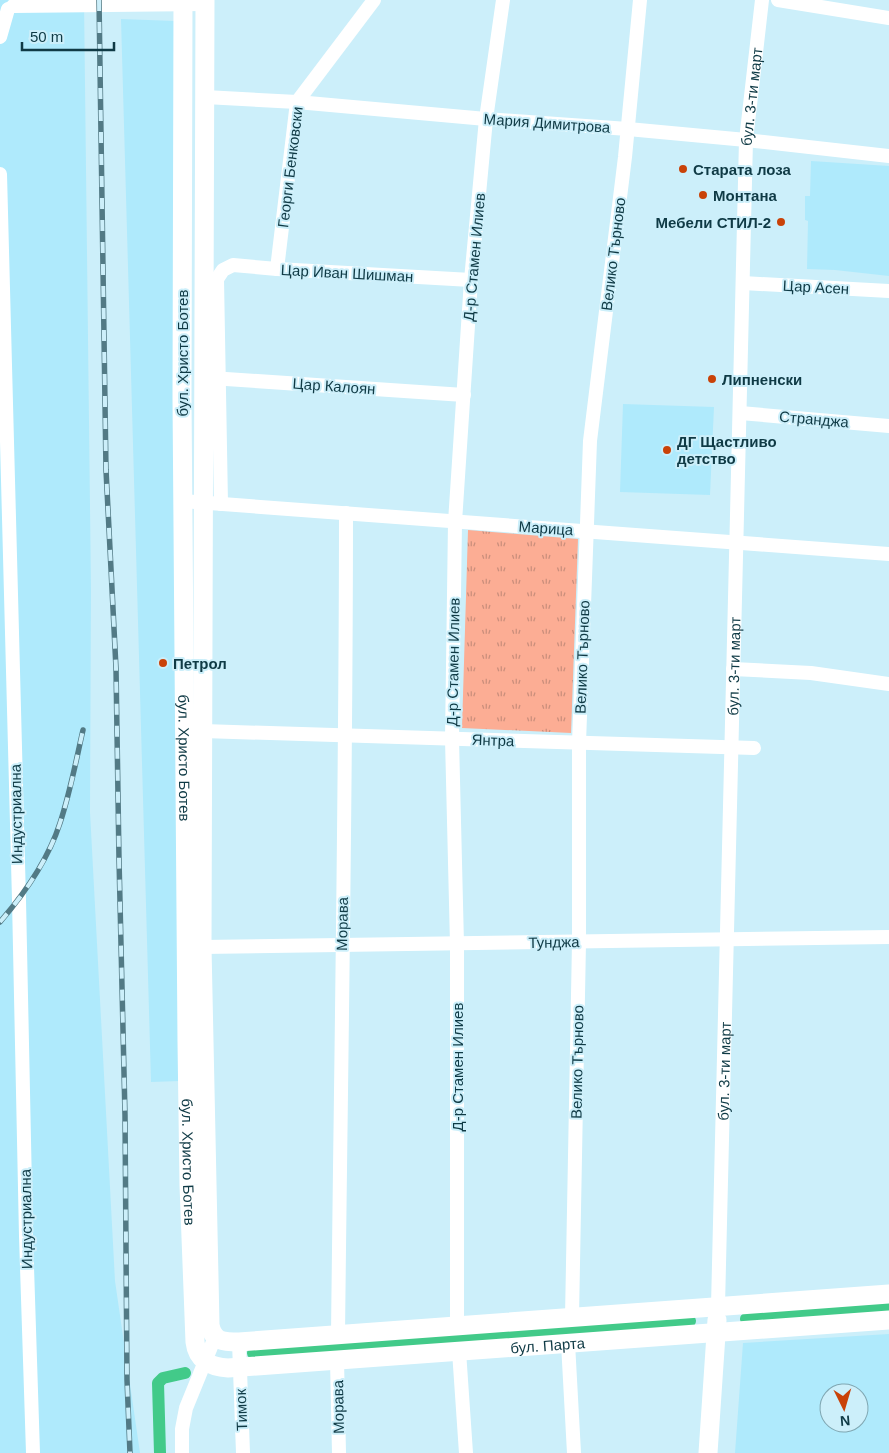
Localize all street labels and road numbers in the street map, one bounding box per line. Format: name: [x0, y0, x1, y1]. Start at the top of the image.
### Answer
street label: бул. 3-ти март: [737, 46, 765, 146]
street label: Георги Бенковски: [274, 105, 306, 229]
street label: Мария Димитрова: [483, 110, 612, 136]
street label: Д-р Стамен Илиев: [460, 192, 488, 322]
street label: Велико Търново: [598, 196, 628, 312]
street label: Цар Иван Шишман: [280, 261, 414, 285]
street label: Цар Асен: [782, 277, 850, 297]
street label: бул. Христо Ботев: [174, 290, 191, 416]
street label: Цар Калоян: [292, 375, 376, 397]
street label: Странджа: [778, 407, 850, 431]
street label: Марица: [518, 518, 575, 538]
street label: Д-р Стамен Илиев: [443, 597, 463, 727]
street label: Велико Търново: [572, 600, 592, 714]
street label: бул. 3-ти март: [724, 616, 743, 716]
street label: бул. Христо Ботев: [176, 694, 194, 822]
street label: Янтра: [471, 731, 515, 749]
street label: Индустриална: [7, 763, 25, 864]
street label: Морава: [333, 896, 351, 951]
street label: Тунджа: [528, 933, 580, 951]
street label: Д-р Стамен Илиев: [449, 1003, 466, 1131]
street label: Велико Търново: [568, 1005, 586, 1119]
street label: бул. 3-ти март: [714, 1021, 733, 1121]
street label: бул. Христо Ботев: [179, 1098, 199, 1226]
street label: Индустриална: [17, 1168, 35, 1269]
street label: бул. Парта: [510, 1334, 586, 1356]
street label: Морава: [329, 1379, 347, 1434]
street label: Тимок: [232, 1388, 250, 1431]

